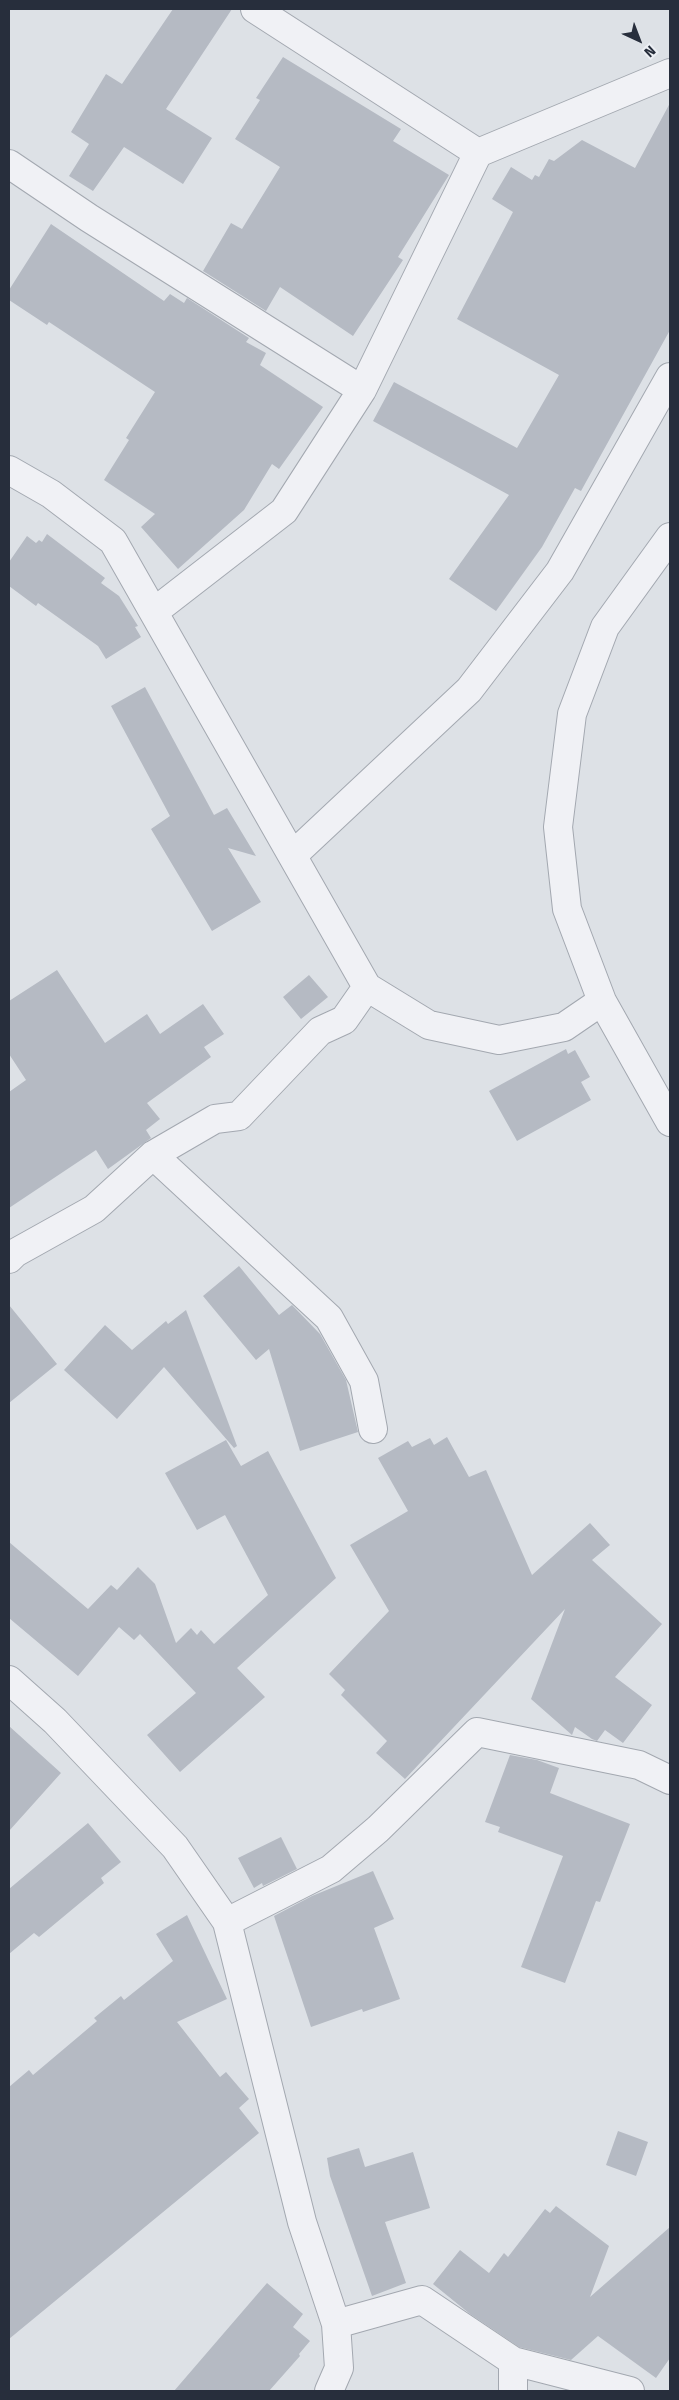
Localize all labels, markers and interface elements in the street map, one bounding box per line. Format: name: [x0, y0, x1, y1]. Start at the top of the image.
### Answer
north arrow: [614, 15, 664, 65]
text: N: [640, 42, 659, 61]

